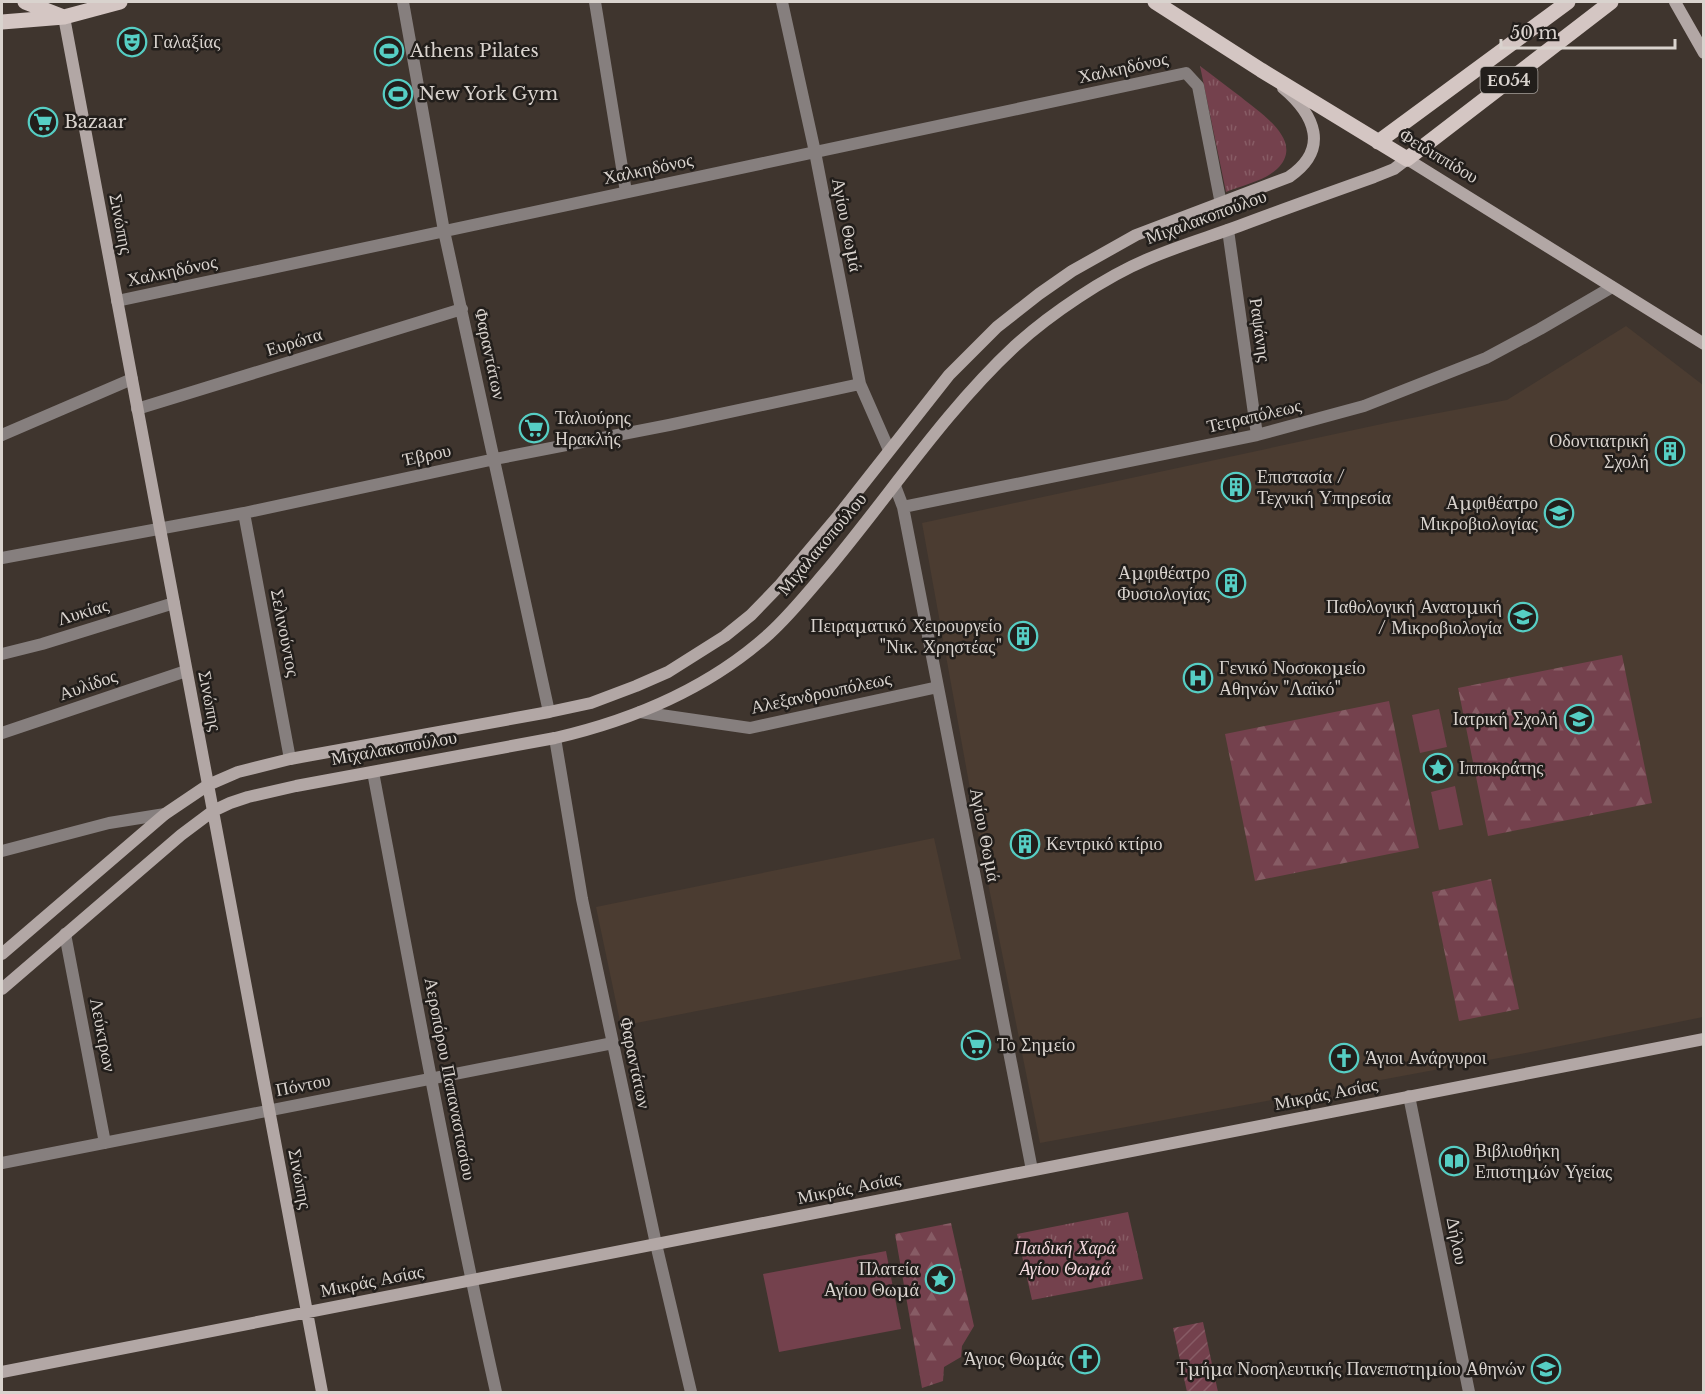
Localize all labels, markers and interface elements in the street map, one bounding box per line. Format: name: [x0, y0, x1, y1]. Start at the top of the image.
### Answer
scale bar: [1501, 12, 1675, 50]
text: 50 m: [1510, 22, 1558, 44]
theatre icon: Γαλαξίας: [116, 26, 148, 58]
place label: Γαλαξίας: [153, 31, 220, 53]
sports icon: Athens Pilates: [373, 35, 405, 67]
place label: Athens Pilates: [409, 40, 539, 62]
street label: Χαλκηδόνος: [1076, 48, 1170, 88]
road number: ΕΟ54: [1480, 67, 1538, 93]
sports icon: New York Gym: [382, 78, 414, 110]
place label: New York Gym: [419, 83, 558, 105]
supermarket icon: Bazaar: [27, 106, 59, 138]
place label: Bazaar: [64, 111, 127, 133]
street label: Φειδιππίδου: [1395, 124, 1483, 188]
street label: Χαλκηδόνος: [601, 149, 695, 189]
street label: Αγίου Θωμά: [827, 176, 867, 274]
street label: Μιχαλακοπούλου: [1142, 185, 1270, 249]
street label: Σινώπης: [104, 192, 138, 256]
street label: Χαλκηδόνος: [125, 251, 219, 291]
street label: Ραψάνης: [1245, 296, 1275, 364]
street label: Φαραντάτων: [470, 306, 510, 402]
street label: Ευρώτα: [263, 323, 325, 361]
street label: Τετραπόλεως: [1205, 394, 1303, 438]
place label: Ταλιούρης Ηρακλής: [555, 407, 631, 450]
supermarket icon: Ταλιούρης Ηρακλής: [518, 412, 550, 444]
place label: Οδοντιατρική Σχολή: [1549, 430, 1649, 473]
building icon: Οδοντιατρική Σχολή: [1654, 435, 1686, 467]
street label: Έβρου: [400, 439, 453, 471]
place label: Επιστασία / Τεχνική Υπηρεσία: [1257, 466, 1392, 509]
building icon: Επιστασία / Τεχνική Υπηρεσία: [1220, 471, 1252, 503]
street label: Μιχαλακοπούλου: [773, 488, 871, 600]
place label: Αμφιθέατρο Μικροβιολογίας: [1420, 492, 1538, 535]
school or university icon: Αμφιθέατρο Μικροβιολογίας: [1543, 497, 1575, 529]
place label: Αμφιθέατρο Φυσιολογίας: [1117, 562, 1210, 605]
building icon: Αμφιθέατρο Φυσιολογίας: [1215, 567, 1247, 599]
street label: Σελινούντος: [266, 587, 304, 679]
street label: Λυκίας: [55, 594, 111, 630]
place label: Παθολογική Ανατομική / Μικροβιολογία: [1326, 596, 1503, 639]
school or university icon: Παθολογική Ανατομική / Μικροβιολογία: [1507, 601, 1539, 633]
place label: Πειραματικό Χειρουργείο "Νικ. Χρηστέας": [811, 615, 1002, 658]
building icon: Πειραματικό Χειρουργείο "Νικ. Χρηστέας": [1007, 620, 1039, 652]
place label: Γενικό Νοσοκομείο Αθηνών "Λαϊκό": [1219, 657, 1366, 700]
hospital icon: Γενικό Νοσοκομείο Αθηνών "Λαϊκό": [1182, 662, 1214, 694]
street label: Αυλίδος: [56, 665, 120, 705]
street label: Αλεξανδρουπόλεως: [749, 667, 893, 719]
street label: Σινώπης: [193, 669, 227, 733]
school or university icon: Ιατρική Σχολή: [1563, 703, 1595, 735]
place label: Ιατρική Σχολή: [1453, 708, 1558, 730]
street label: Μιχαλακοπούλου: [329, 726, 459, 770]
place icon: Ιπποκράτης: [1422, 752, 1454, 784]
place label: Ιπποκράτης: [1459, 757, 1543, 779]
street label: Αγίου Θωμά: [965, 786, 1005, 884]
building icon: Κεντρικό κτίριο: [1009, 828, 1041, 860]
place label: Κεντρικό κτίριο: [1046, 833, 1163, 855]
street label: Αεροπόρου Παπαναστασίου: [420, 976, 480, 1182]
street label: Λεύκτρων: [85, 996, 121, 1074]
street label: Φαραντάτων: [615, 1015, 655, 1111]
supermarket icon: Το Σημείο: [960, 1029, 992, 1061]
place label: Το Σημείο: [997, 1034, 1075, 1056]
church icon: Άγιοι Ανάργυροι: [1328, 1042, 1360, 1074]
place label: Άγιοι Ανάργυροι: [1365, 1047, 1487, 1069]
street label: Πόντου: [274, 1069, 332, 1101]
street label: Μικράς Ασίας: [1272, 1073, 1380, 1115]
place label: Βιβλιοθήκη Επιστημών Υγείας: [1475, 1140, 1612, 1183]
library icon: Βιβλιοθήκη Επιστημών Υγείας: [1438, 1145, 1470, 1177]
street label: Σινώπης: [283, 1147, 317, 1211]
street label: Μικράς Ασίας: [795, 1167, 903, 1209]
street label: Δήλου: [1442, 1216, 1472, 1267]
park label: Παιδική Χαρά Αγίου Θωμά: [1013, 1237, 1116, 1280]
place label: Πλατεία Αγίου Θωμά: [824, 1258, 920, 1301]
street label: Μικράς Ασίας: [318, 1260, 426, 1302]
place icon: Πλατεία Αγίου Θωμά: [924, 1263, 956, 1295]
church icon: Άγιος Θωμάς: [1069, 1343, 1101, 1375]
place label: Άγιος Θωμάς: [964, 1348, 1064, 1370]
school or university icon: Τμήμα Νοσηλευτικής Πανεπιστημίου Αθηνών: [1530, 1353, 1562, 1385]
place label: Τμήμα Νοσηλευτικής Πανεπιστημίου Αθηνών: [1176, 1358, 1525, 1380]

